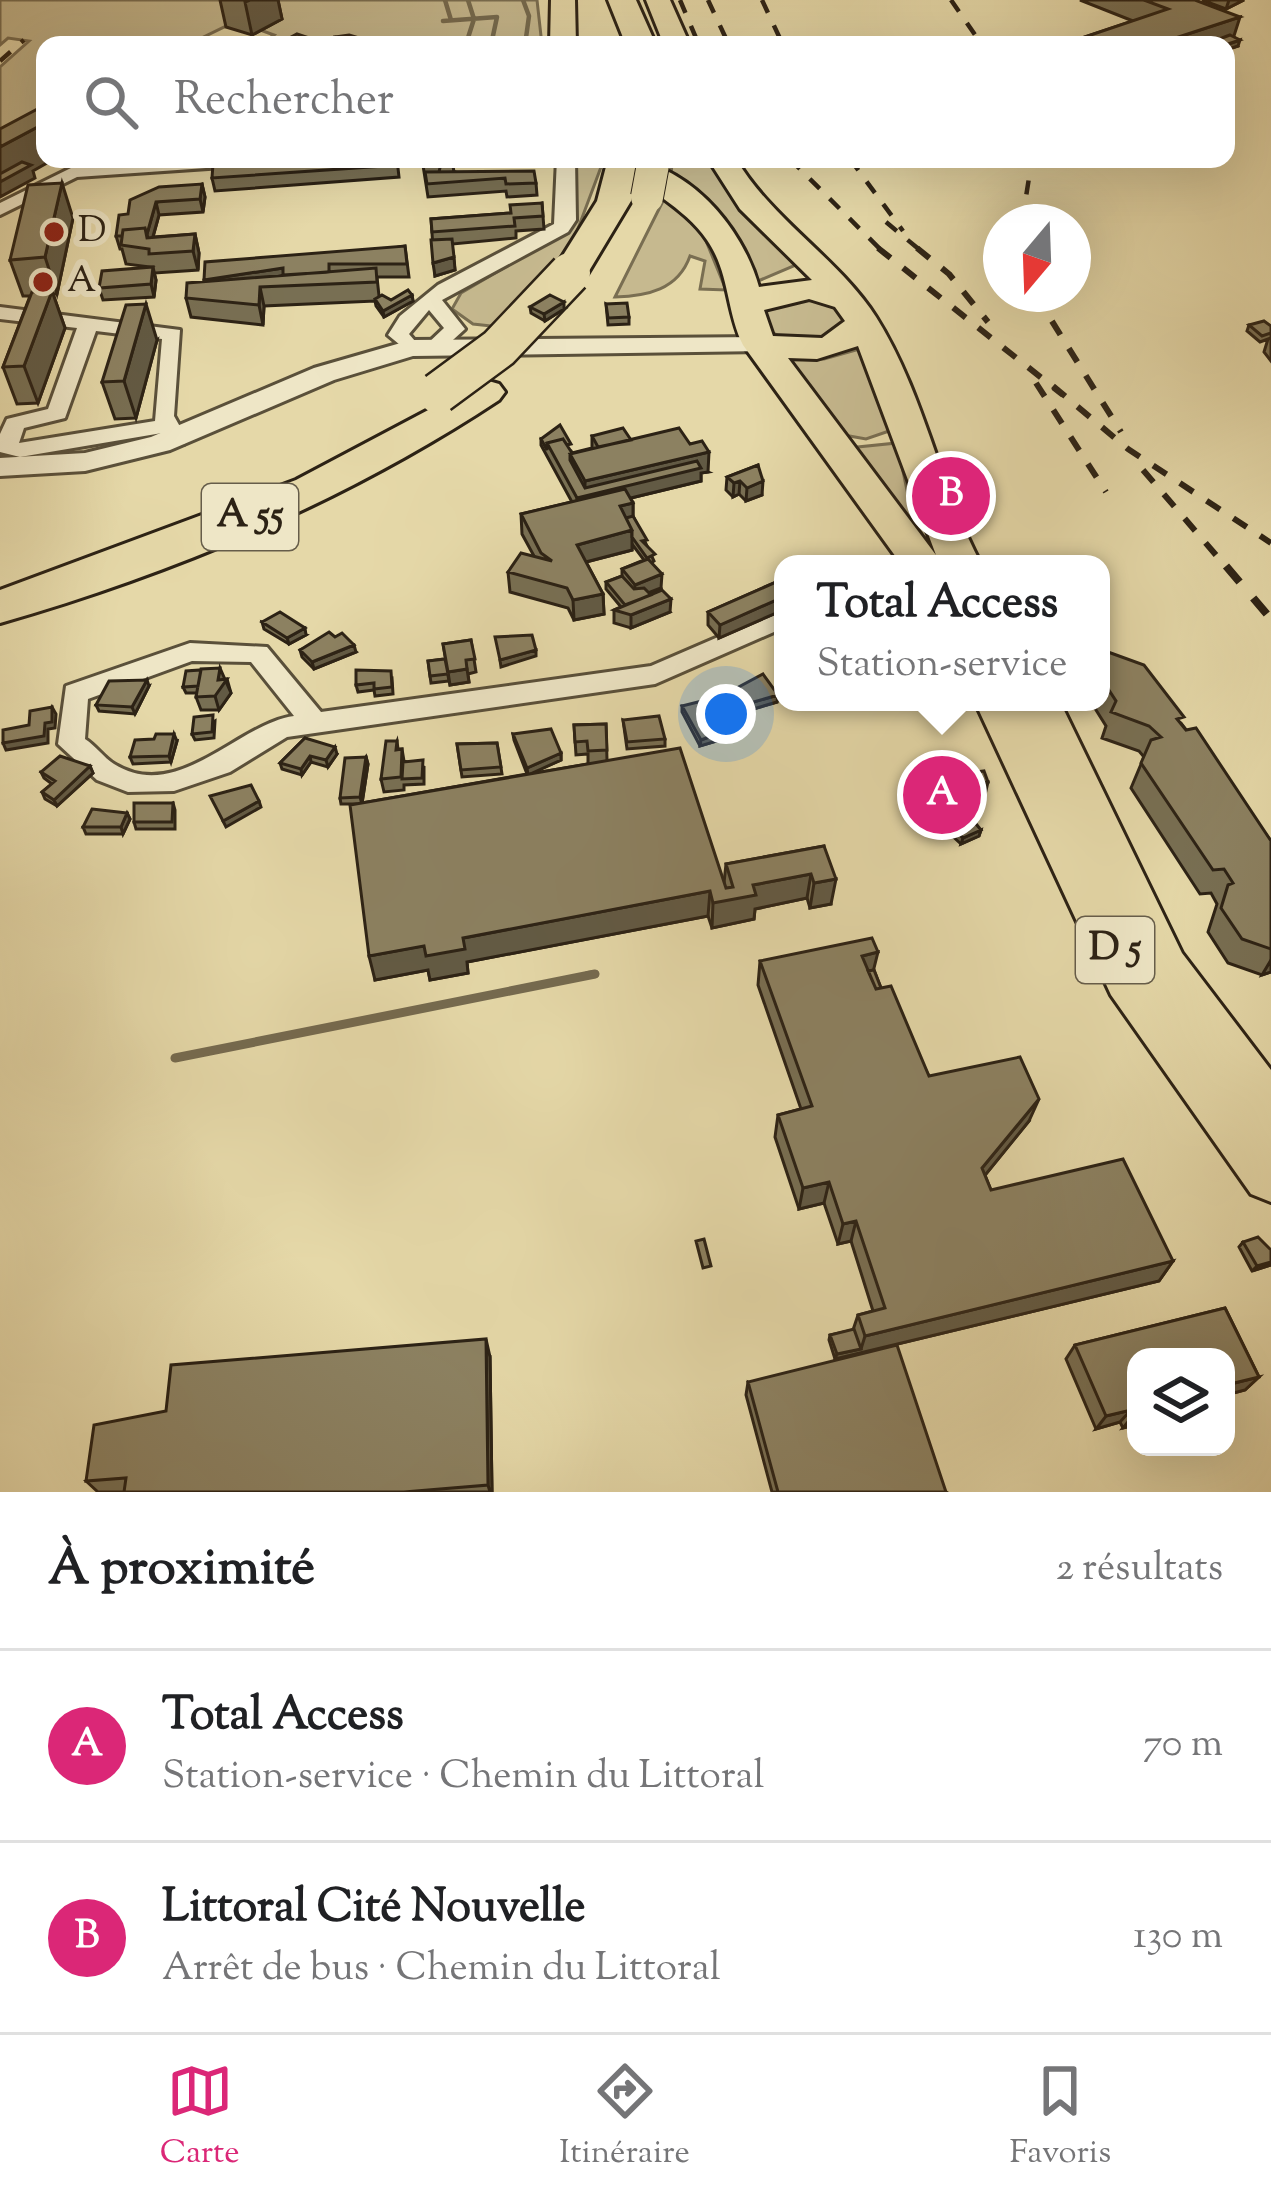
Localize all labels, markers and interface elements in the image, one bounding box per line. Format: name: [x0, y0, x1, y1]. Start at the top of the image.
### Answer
search box: [36, 36, 1235, 168]
icon: search: [78, 69, 144, 135]
text: Rechercher: [174, 70, 394, 135]
north arrow: [983, 204, 1091, 312]
place label: D: [78, 206, 107, 258]
marker: D: [41, 219, 67, 245]
place label: A: [67, 256, 96, 308]
marker: A: [30, 269, 56, 295]
pin: B: [912, 451, 990, 541]
road number: A 55: [202, 484, 298, 550]
popup: [774, 555, 1110, 711]
text: Total Access: [817, 573, 1058, 638]
text: Station-service: [817, 638, 1067, 694]
your location: [696, 684, 756, 744]
pin: A: [903, 750, 981, 840]
road number: D 5: [1076, 917, 1154, 983]
map controls: [1127, 1348, 1235, 1456]
button: layers: [1127, 1348, 1235, 1456]
text: À proximité: [48, 1534, 315, 1607]
text: 2 résultats: [1056, 1542, 1223, 1598]
text: Total Access: [162, 1685, 404, 1750]
text: A: [71, 1718, 103, 1774]
text: 70 m: [1143, 1718, 1223, 1774]
text: Station-service · Chemin du Littoral: [162, 1750, 764, 1806]
text: Littoral Cité Nouvelle: [162, 1877, 585, 1942]
text: B: [75, 1910, 99, 1966]
text: 130 m: [1133, 1910, 1223, 1966]
text: Arrêt de bus · Chemin du Littoral: [162, 1942, 721, 1998]
tab: Carte: [160, 2058, 240, 2178]
tab: Itinéraire: [559, 2058, 690, 2178]
tab: Favoris: [1010, 2058, 1111, 2178]

